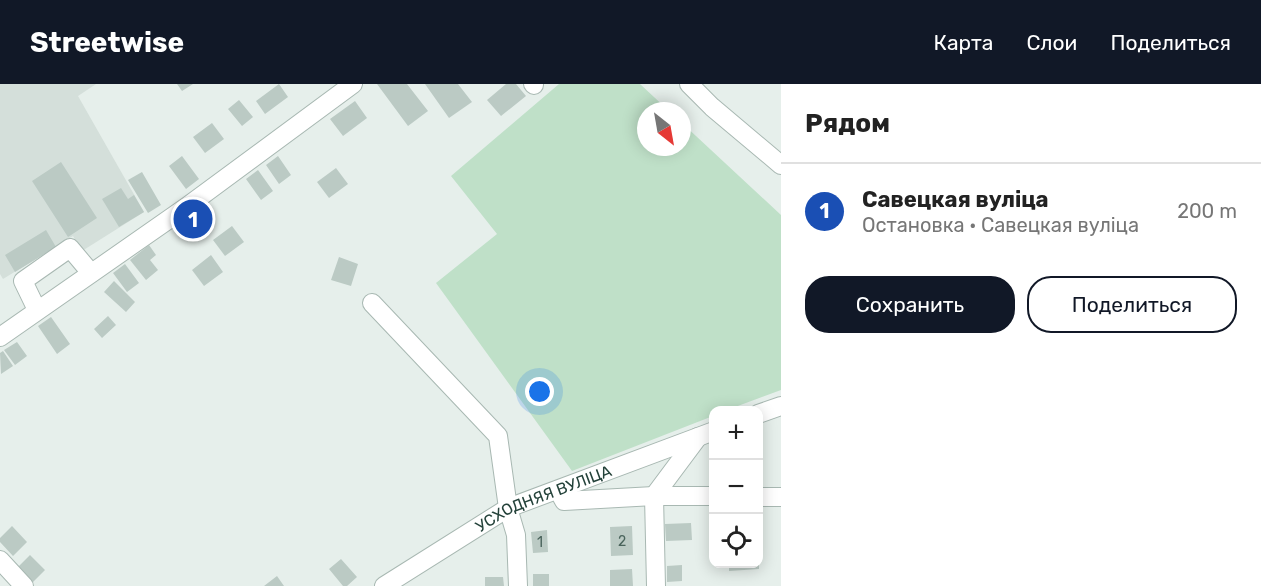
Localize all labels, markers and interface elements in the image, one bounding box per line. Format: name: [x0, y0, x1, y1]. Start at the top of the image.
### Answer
text: Streetwise: [30, 26, 184, 59]
text: Карта: [933, 30, 993, 55]
text: Слои: [1026, 30, 1077, 55]
text: Поделиться: [1110, 30, 1231, 55]
north arrow: [637, 102, 691, 156]
text: Рядом: [805, 108, 890, 139]
text: Савецкая вуліца: [862, 186, 1049, 213]
pin: 1: [174, 196, 212, 242]
text: 1: [820, 199, 829, 223]
text: 200 m: [1177, 199, 1237, 223]
text: Остановка · Савецкая вуліца: [862, 213, 1139, 237]
button: Сохранить: [805, 276, 1015, 333]
button: Поделиться: [1027, 276, 1237, 333]
your location: [525, 377, 554, 406]
map controls: [709, 406, 763, 568]
button: +: [709, 406, 763, 460]
button: −: [709, 460, 763, 514]
street label: УСХОДНЯЯ ВУЛІЦА: [472, 461, 614, 536]
button: locate: [709, 514, 763, 568]
house number: 2: [618, 533, 626, 550]
house number: 1: [537, 534, 543, 551]

